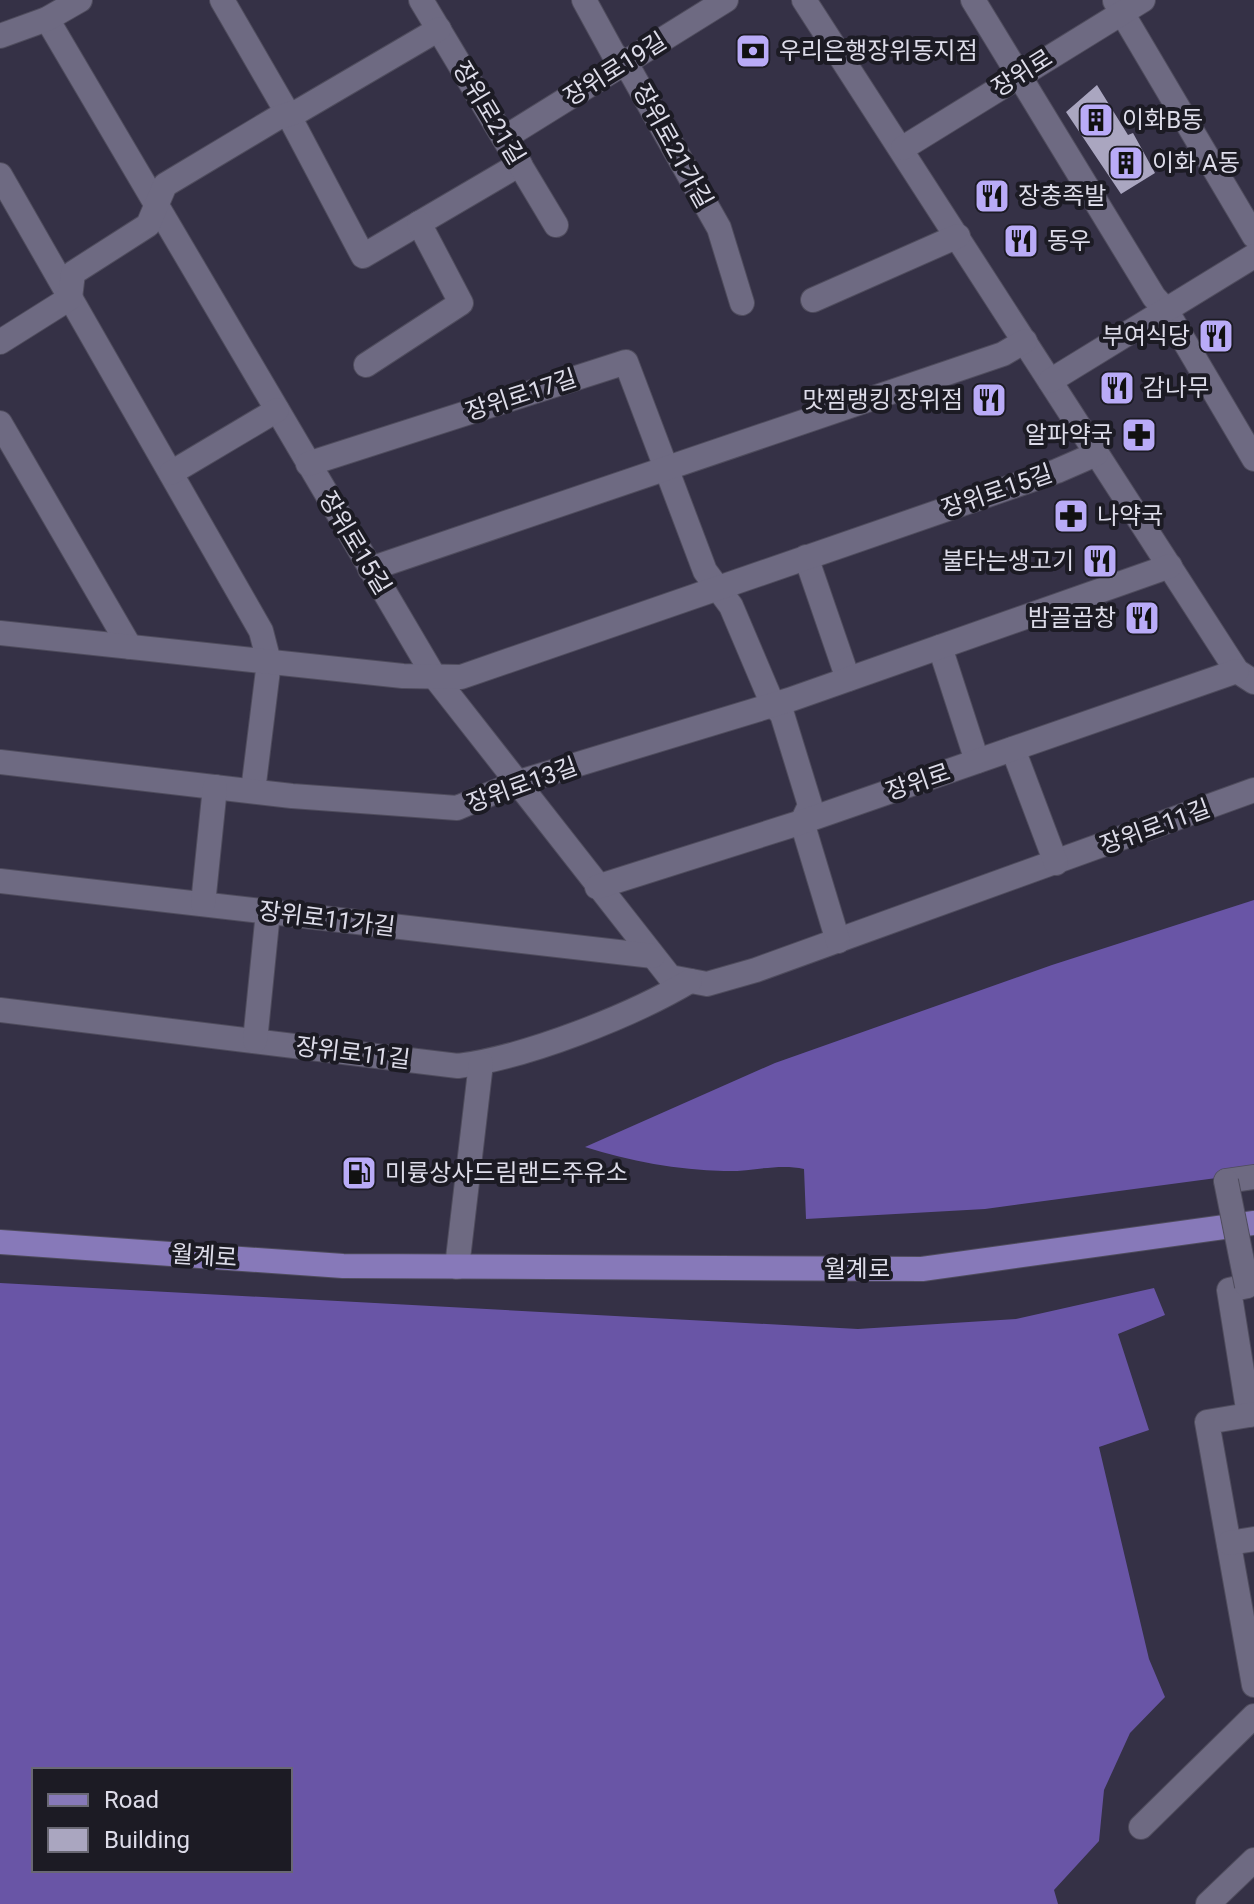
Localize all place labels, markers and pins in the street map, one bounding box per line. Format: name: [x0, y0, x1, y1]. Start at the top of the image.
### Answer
bank icon: 우리은행장위동지점: [734, 32, 772, 70]
place label: 우리은행장위동지점: [779, 37, 978, 65]
building icon: 이화B동: [1077, 101, 1115, 139]
place label: 이화B동: [1122, 106, 1203, 134]
building icon: 이화 A동: [1107, 144, 1145, 182]
place label: 이화 A동: [1152, 149, 1240, 177]
restaurant icon: 장충족발: [973, 177, 1011, 215]
place label: 장충족발: [1018, 182, 1106, 210]
restaurant icon: 동우: [1002, 222, 1040, 260]
place label: 동우: [1047, 227, 1091, 255]
restaurant icon: 부여식당: [1197, 317, 1235, 355]
place label: 부여식당: [1102, 322, 1190, 350]
restaurant icon: 감나무: [1098, 369, 1136, 407]
place label: 감나무: [1143, 374, 1209, 402]
restaurant icon: 맛찜랭킹 장위점: [970, 381, 1008, 419]
place label: 맛찜랭킹 장위점: [802, 386, 963, 414]
pharmacy icon: 알파약국: [1120, 416, 1158, 454]
place label: 알파약국: [1025, 421, 1113, 449]
pharmacy icon: 나약국: [1052, 497, 1090, 535]
place label: 나약국: [1097, 502, 1163, 530]
restaurant icon: 불타는생고기: [1081, 542, 1119, 580]
place label: 불타는생고기: [942, 547, 1074, 575]
restaurant icon: 밤골곱창: [1123, 599, 1161, 637]
place label: 밤골곱창: [1028, 604, 1116, 632]
fuel station icon: 미륭상사드림랜드주유소: [340, 1154, 378, 1192]
place label: 미륭상사드림랜드주유소: [385, 1159, 628, 1187]

